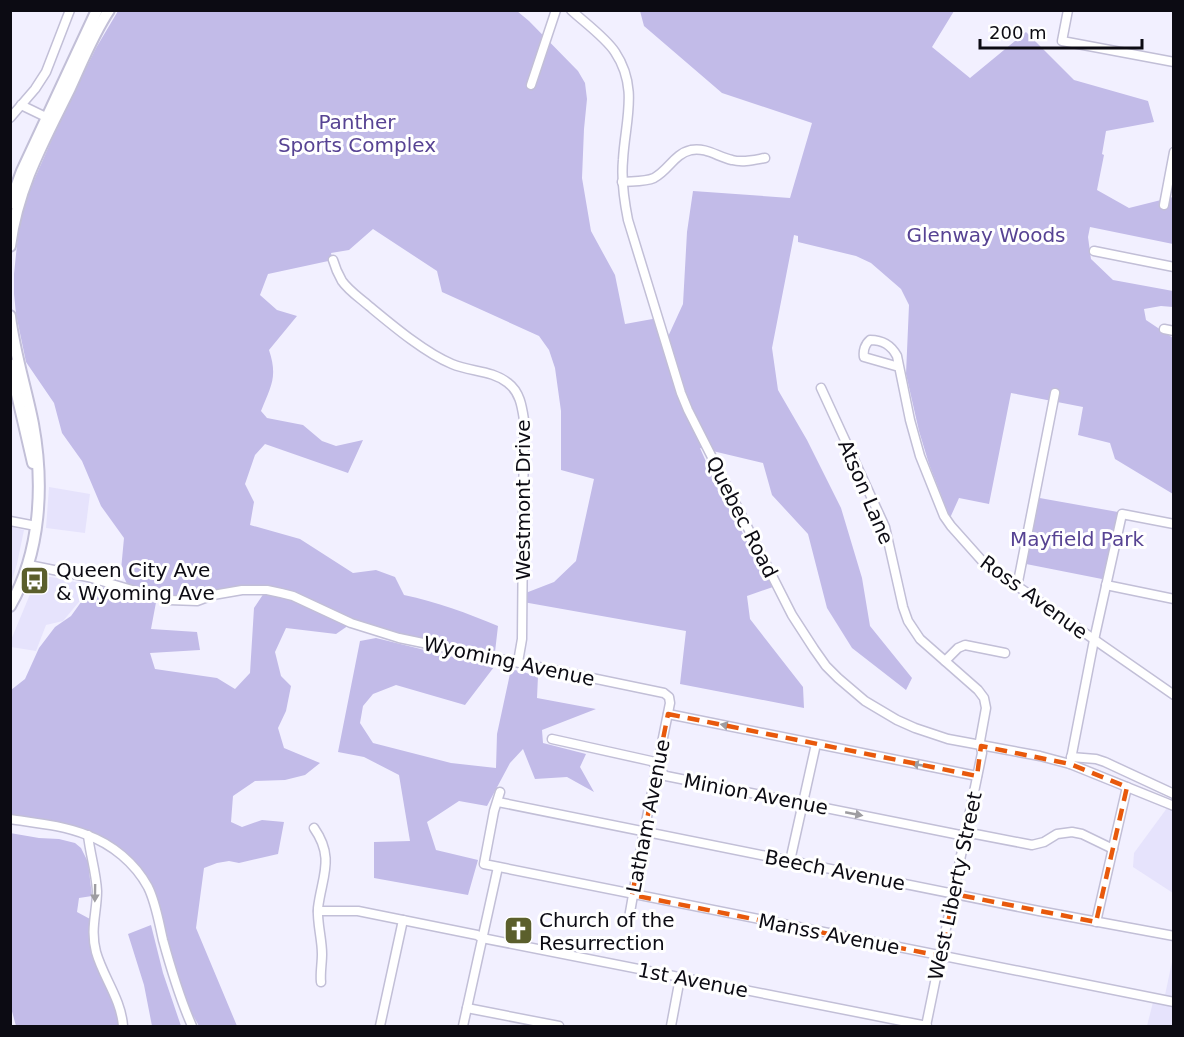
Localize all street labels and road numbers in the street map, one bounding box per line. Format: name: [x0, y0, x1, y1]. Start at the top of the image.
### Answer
street label: Westmont Drive: [511, 419, 535, 581]
street label: Atson Lane: [833, 436, 899, 548]
street label: Quebec Road: [701, 452, 783, 582]
street label: Ross Avenue: [976, 550, 1092, 644]
street label: Wyoming Avenue: [421, 631, 597, 691]
street label: Latham Avenue: [621, 737, 675, 895]
street label: Minion Avenue: [682, 768, 830, 820]
street label: West Liberty Street: [923, 789, 987, 983]
street label: Beech Avenue: [763, 845, 907, 895]
street label: Manss Avenue: [756, 909, 902, 959]
street label: 1st Avenue: [636, 958, 750, 1002]

